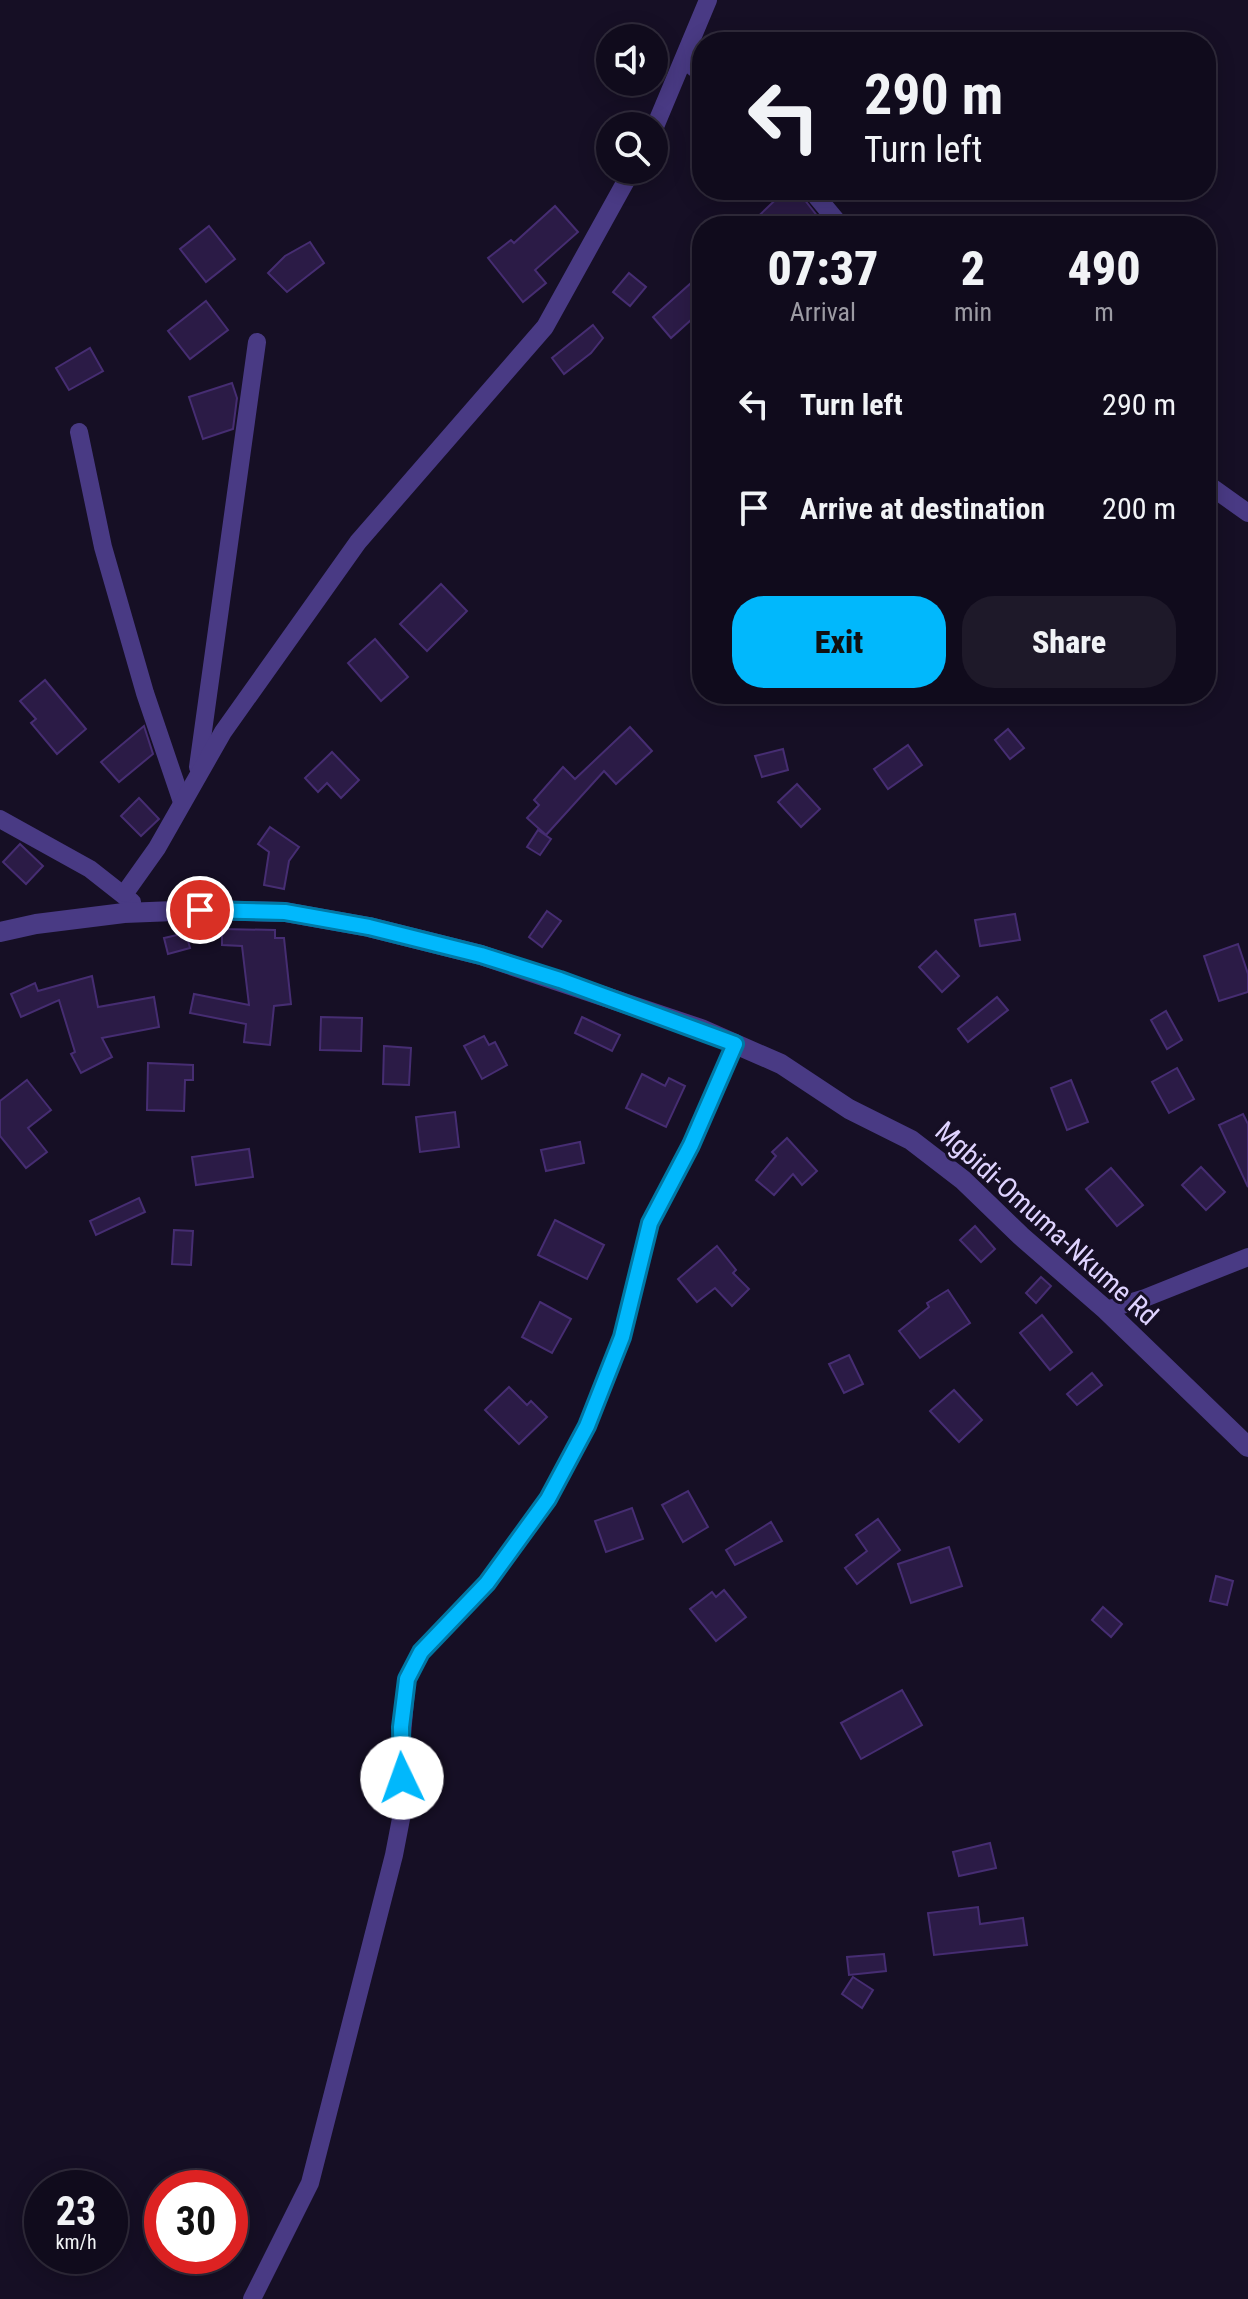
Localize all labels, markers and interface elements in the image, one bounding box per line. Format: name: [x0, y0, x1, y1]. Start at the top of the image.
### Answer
map controls: [596, 24, 668, 184]
button: sound: [596, 24, 668, 96]
text: 290 m: [864, 62, 1003, 128]
icon: left: [732, 64, 836, 168]
button: search: [596, 112, 668, 184]
text: Turn left: [864, 129, 982, 171]
text: 07:37: [767, 240, 879, 297]
text: 2: [961, 240, 985, 297]
text: 490: [1067, 240, 1141, 297]
text: Arrival: [790, 297, 856, 327]
text: min: [954, 297, 992, 327]
text: m: [1094, 297, 1114, 327]
icon: left: [732, 382, 776, 426]
text: Turn left: [800, 387, 903, 422]
text: 290 m: [1102, 387, 1176, 422]
icon: arrive: [732, 486, 776, 530]
text: Arrive at destination: [800, 491, 1045, 526]
text: 200 m: [1102, 491, 1176, 526]
button: Exit: [732, 596, 946, 688]
button: Share: [962, 596, 1176, 688]
pin: [166, 876, 234, 944]
icon: arrive: [178, 888, 222, 932]
street label: Mgbidi-Omuma-Nkume Rd: [929, 1115, 1165, 1332]
position arrow: [360, 1736, 444, 1820]
speed limit sign: 30: [144, 2170, 248, 2274]
text: 23: [56, 2188, 96, 2235]
text: km/h: [55, 2230, 97, 2254]

